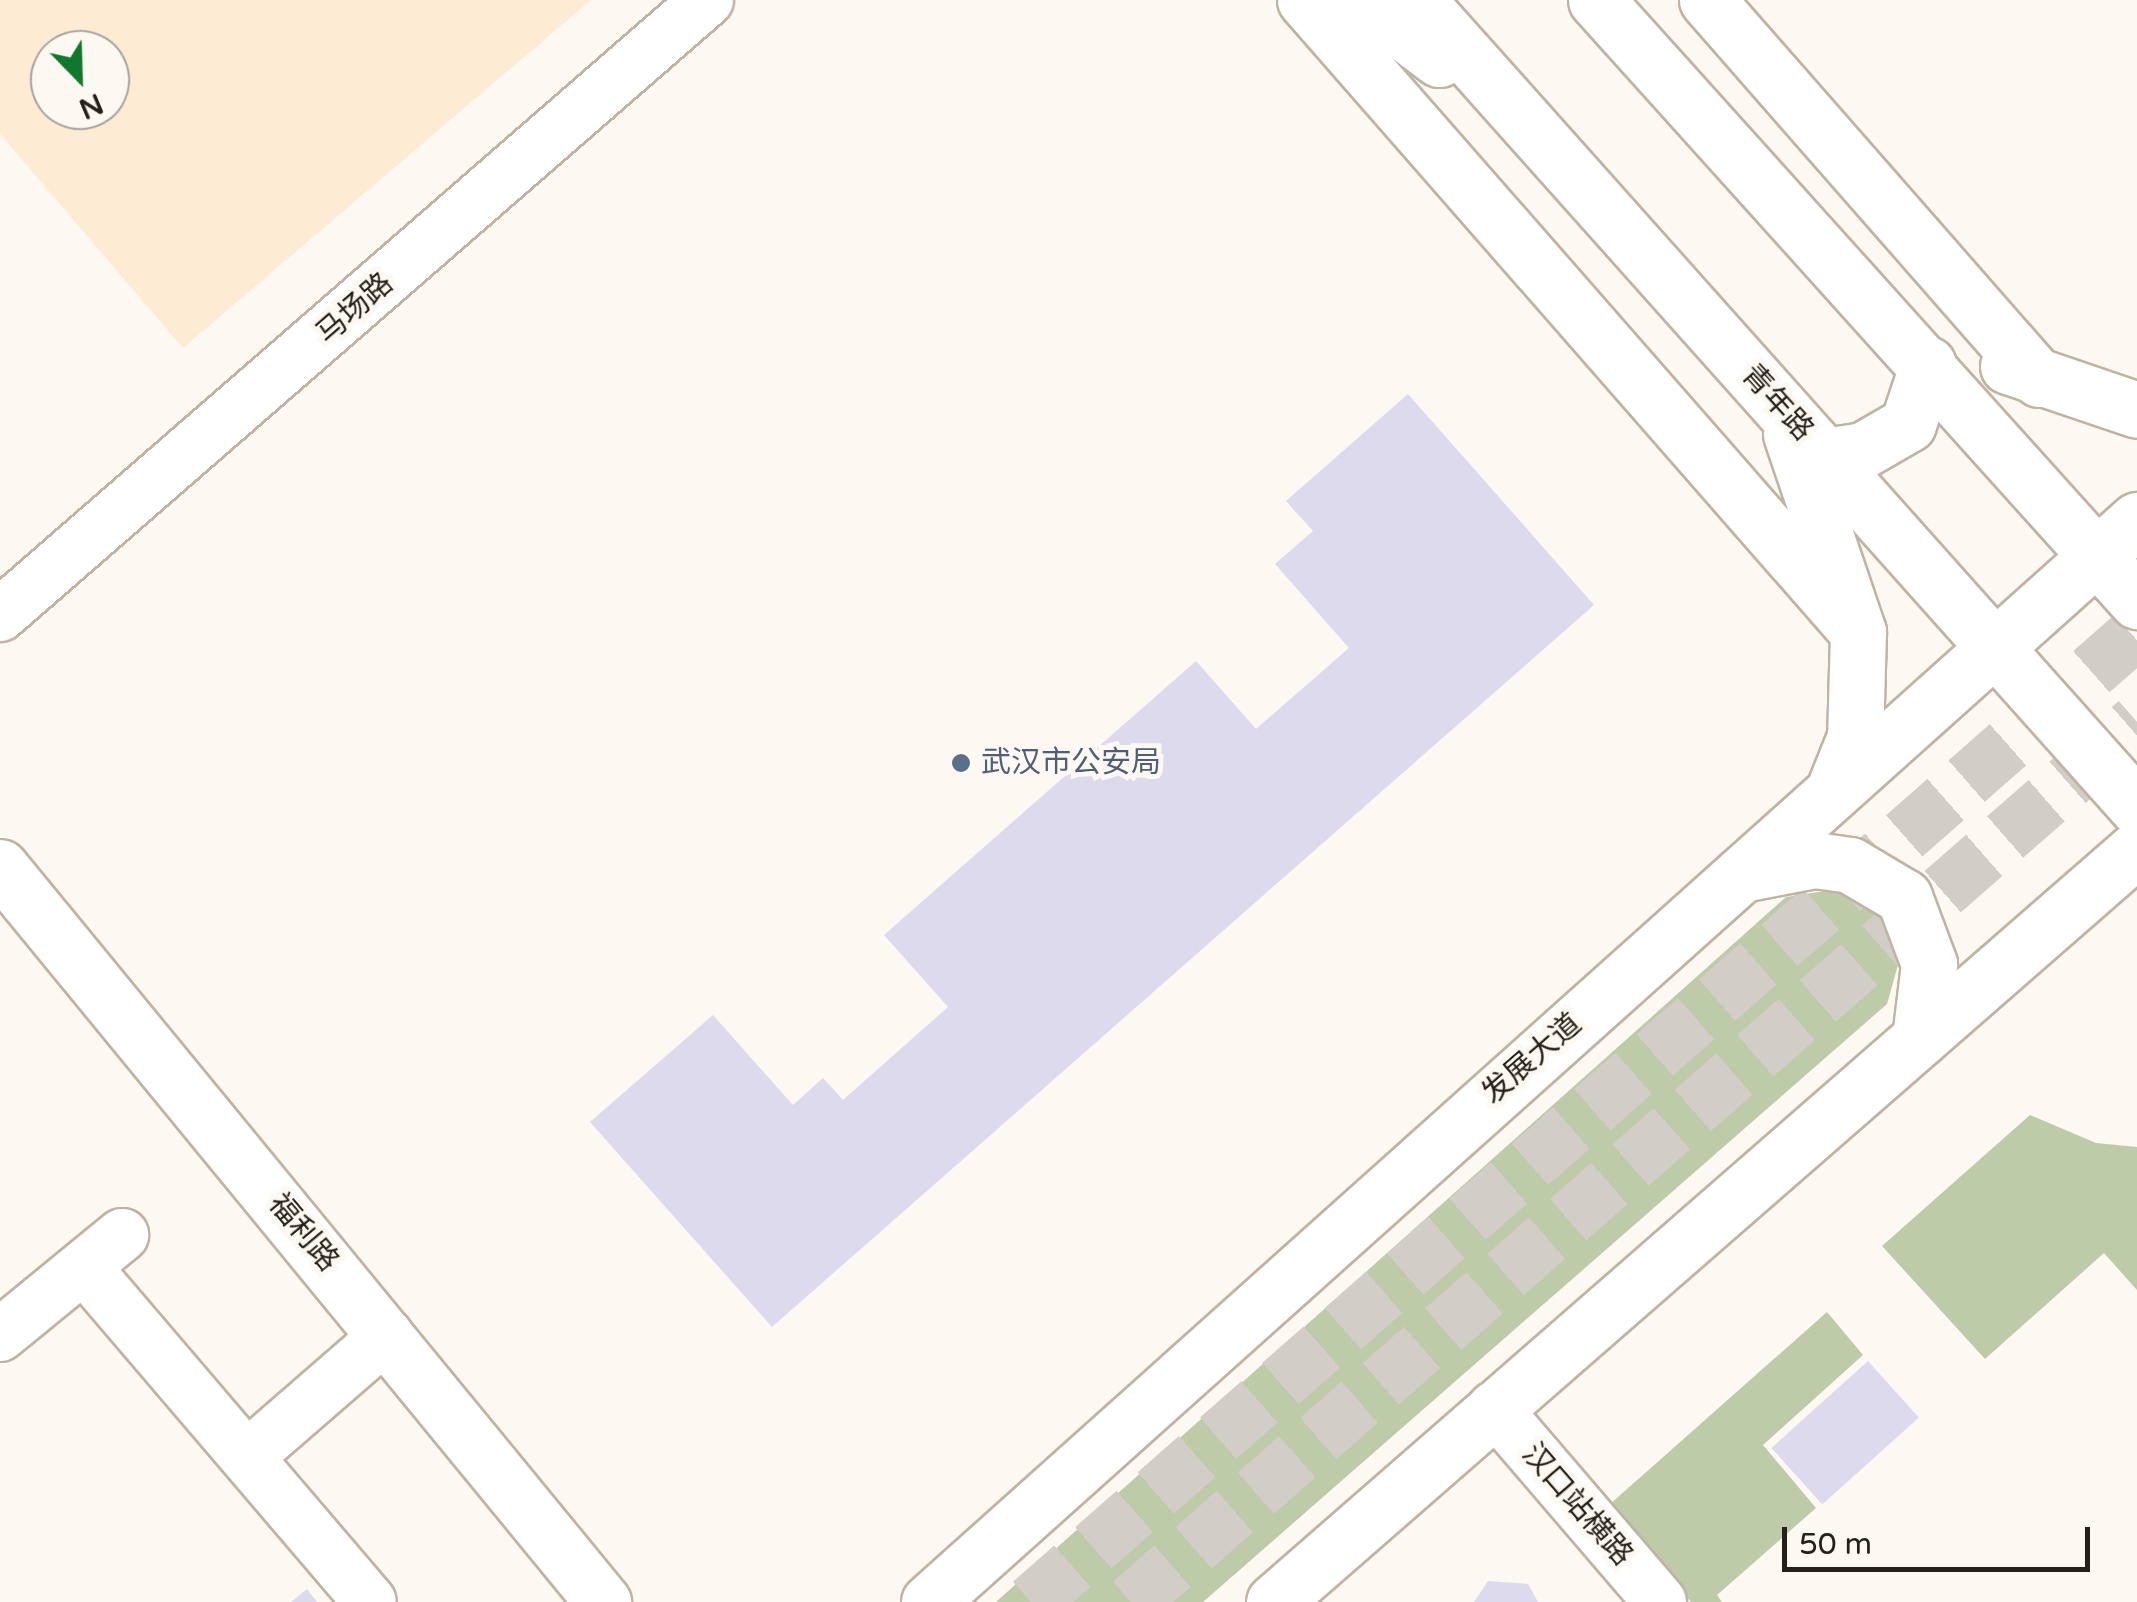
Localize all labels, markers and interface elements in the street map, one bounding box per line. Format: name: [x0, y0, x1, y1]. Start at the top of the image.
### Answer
north arrow: [30, 30, 130, 130]
text: N: [74, 86, 108, 126]
street label: 马场路: [309, 266, 401, 352]
street label: 青年路: [1734, 358, 1820, 448]
place label: 武汉市公安局: [981, 745, 1161, 781]
marker: 武汉市公安局: [950, 752, 972, 774]
street label: 发展大道: [1475, 1006, 1589, 1112]
street label: 福利路: [260, 1187, 346, 1279]
street label: 汉口站横路: [1514, 1437, 1640, 1573]
scale bar: [1787, 1507, 2094, 1569]
text: 50 m: [1799, 1526, 1872, 1563]

